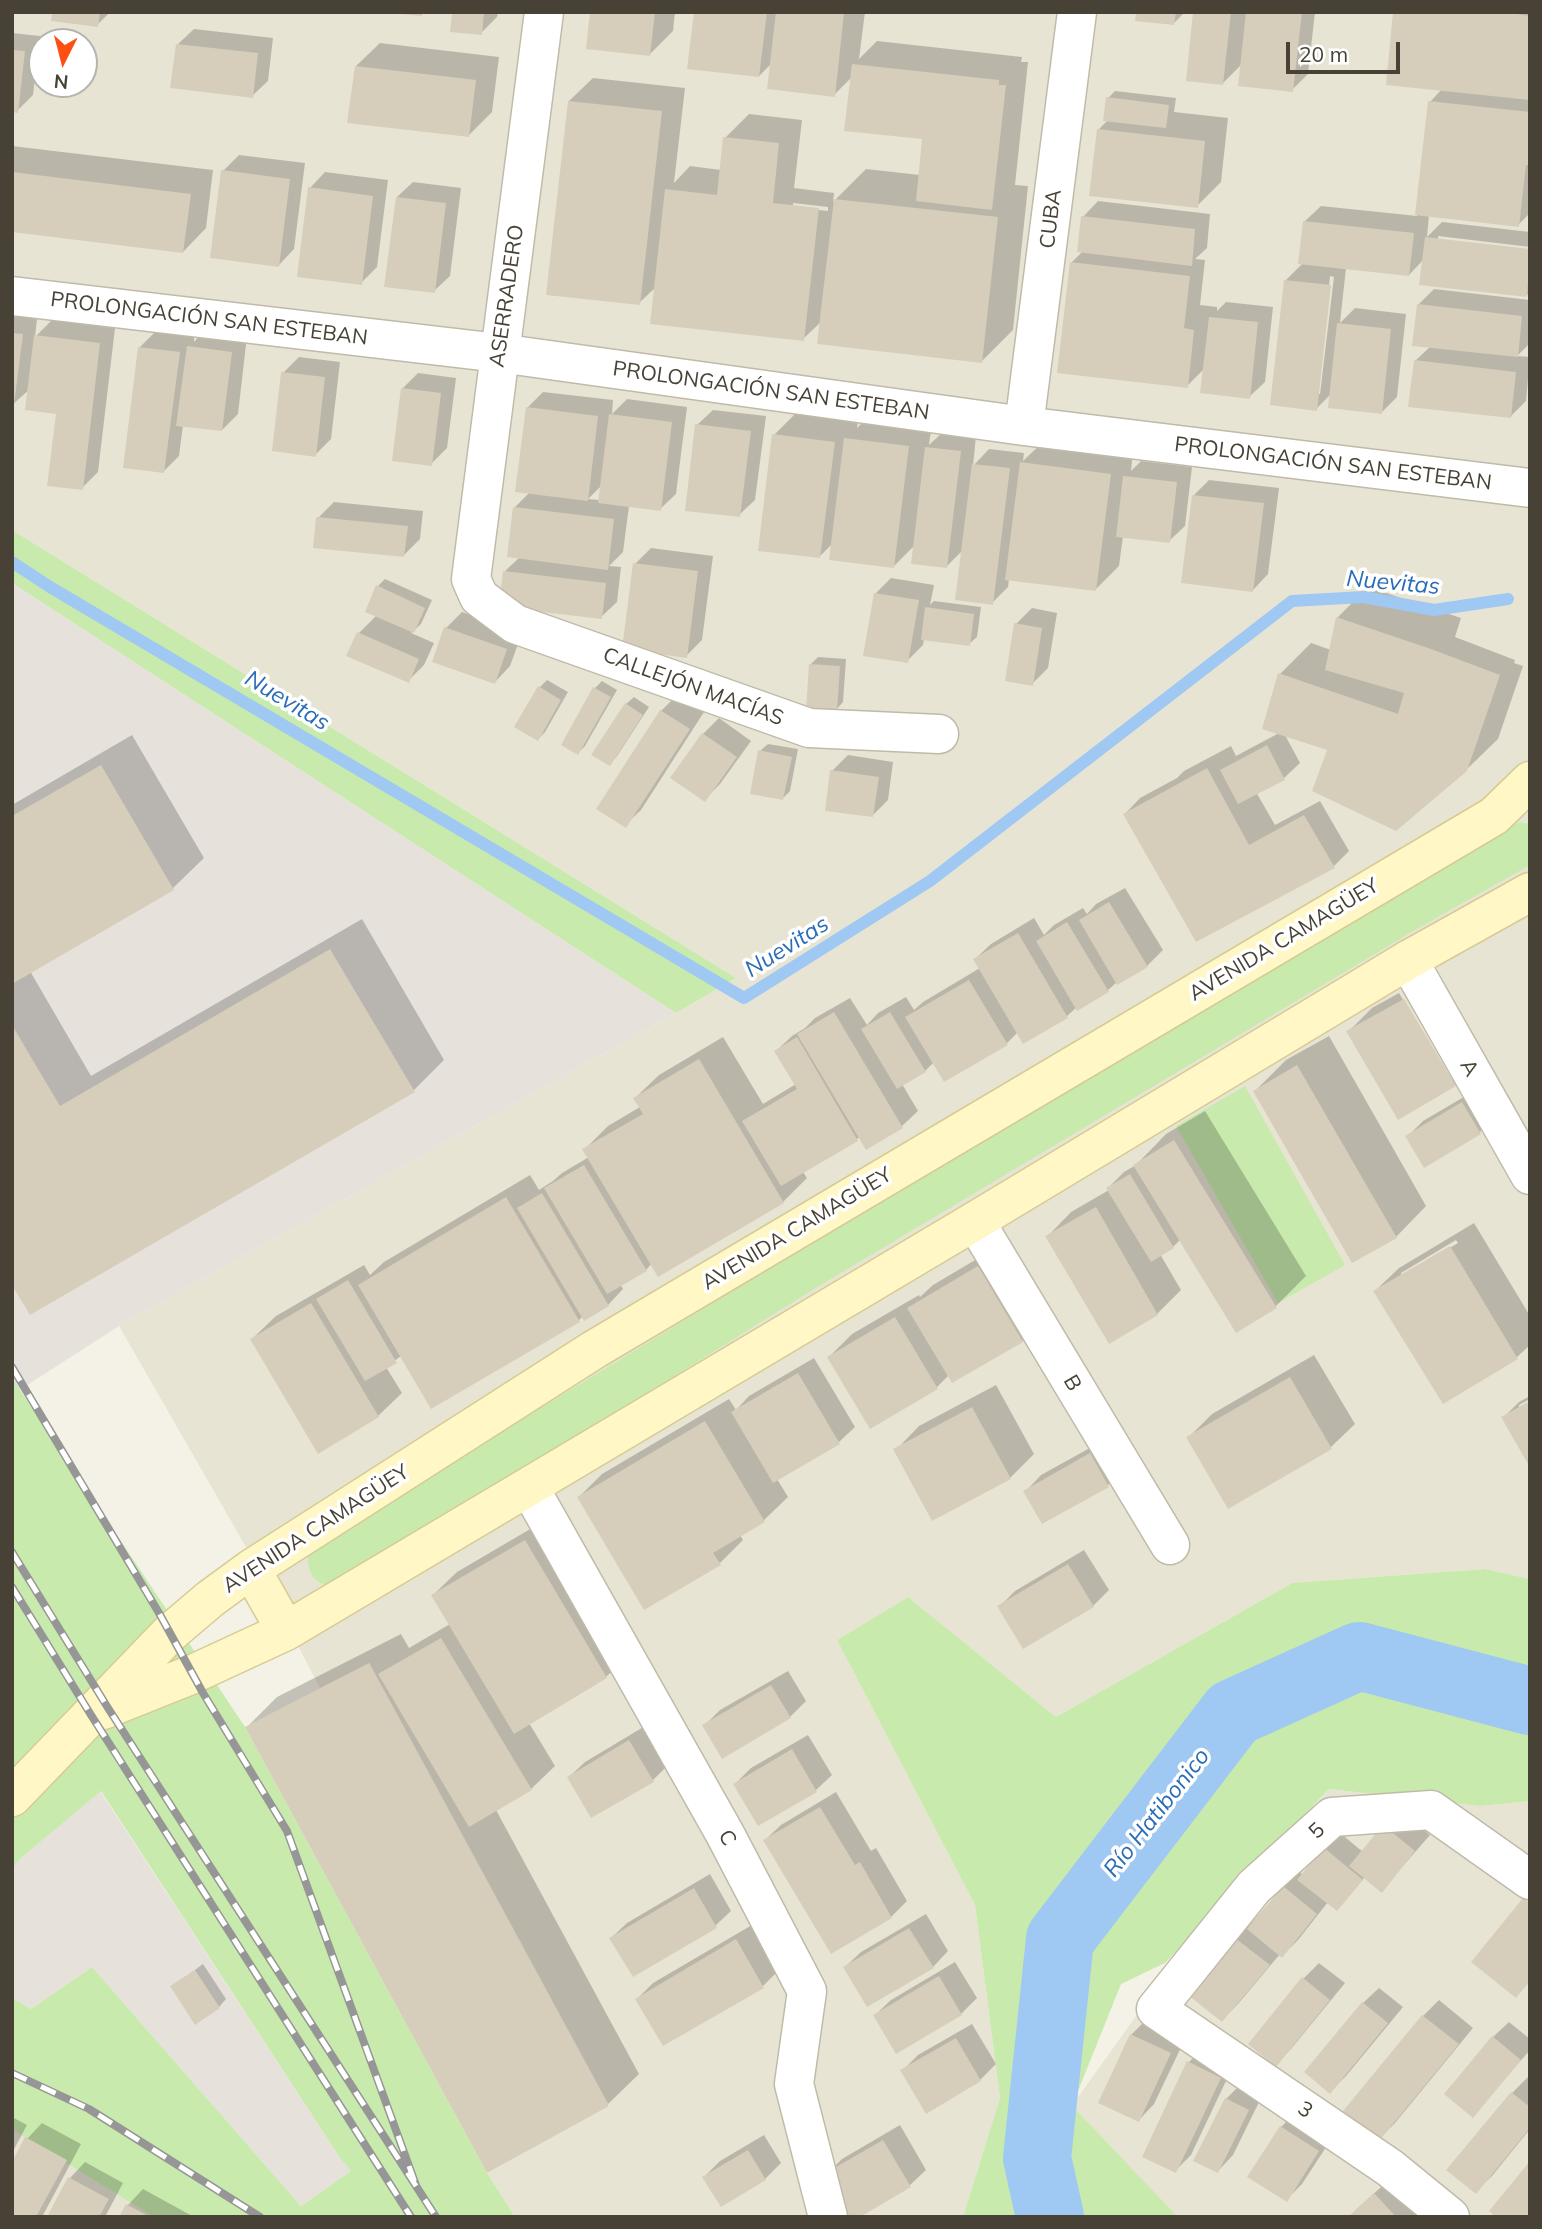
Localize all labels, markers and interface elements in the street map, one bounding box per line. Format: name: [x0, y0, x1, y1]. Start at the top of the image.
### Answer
north arrow: [28, 28, 98, 98]
scale bar: [1290, 28, 1404, 72]
text: 20 m: [1299, 41, 1348, 67]
text: N: [53, 69, 69, 95]
street label: CUBA: [1035, 188, 1067, 250]
street label: ASERRADERO: [485, 223, 529, 369]
street label: PROLONGACIÓN SAN ESTEBAN: [49, 287, 369, 351]
street label: PROLONGACIÓN SAN ESTEBAN: [611, 356, 931, 426]
street label: PROLONGACIÓN SAN ESTEBAN: [1173, 432, 1493, 496]
water label: Nuevitas: [1345, 565, 1441, 601]
street label: CALLEJÓN MACÍAS: [599, 643, 787, 731]
water label: Nuevitas: [240, 665, 334, 737]
street label: AVENIDA CAMAGÜEY: [1184, 873, 1384, 1007]
water label: Nuevitas: [740, 910, 834, 984]
street label: A: [1454, 1055, 1484, 1081]
street label: AVENIDA CAMAGÜEY: [697, 1162, 897, 1296]
street label: B: [1058, 1370, 1086, 1396]
street label: AVENIDA CAMAGÜEY: [218, 1459, 414, 1599]
water label: Río Hatibonico: [1098, 1743, 1216, 1883]
street label: 5: [1304, 1817, 1330, 1845]
street label: C: [713, 1826, 741, 1850]
street label: 3: [1293, 2096, 1317, 2124]

